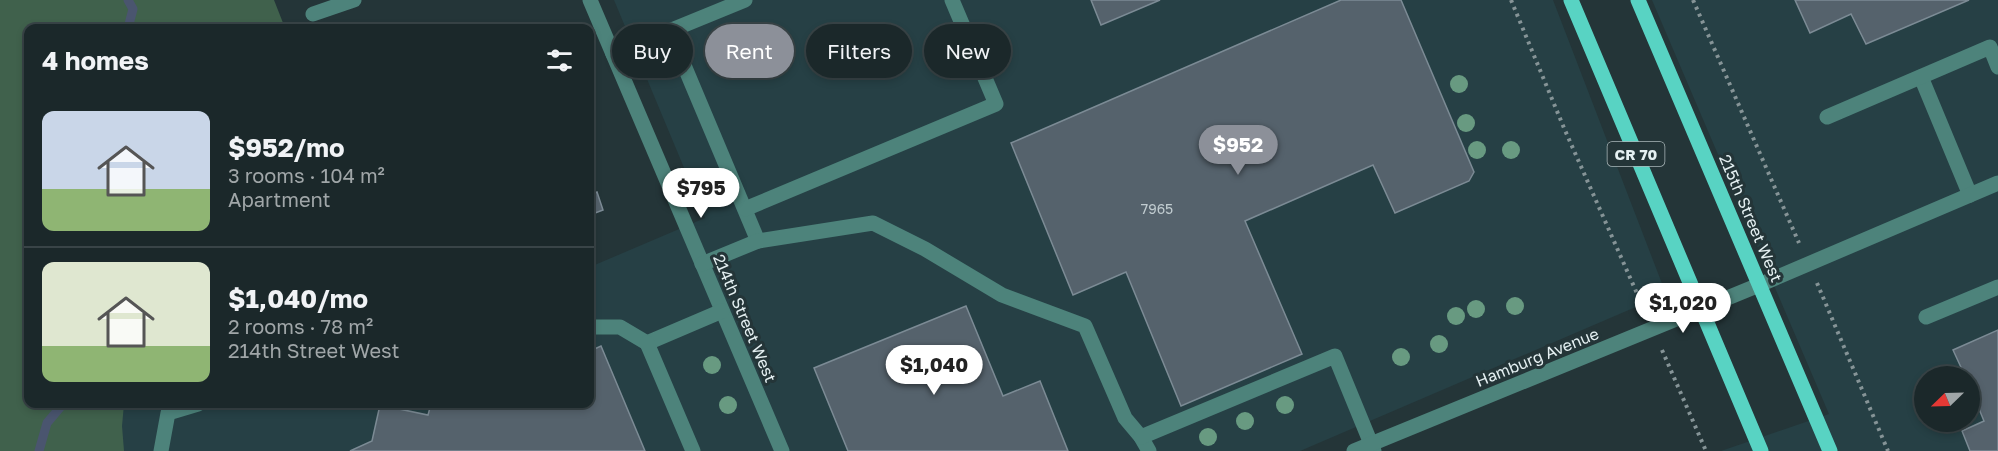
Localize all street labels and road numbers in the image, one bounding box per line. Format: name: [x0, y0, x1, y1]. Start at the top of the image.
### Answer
road number: CR 70: [1608, 142, 1664, 166]
street label: 215th Street West: [1715, 151, 1787, 285]
street label: 214th Street West: [709, 251, 781, 385]
street label: Hamburg Avenue: [1472, 323, 1602, 391]

